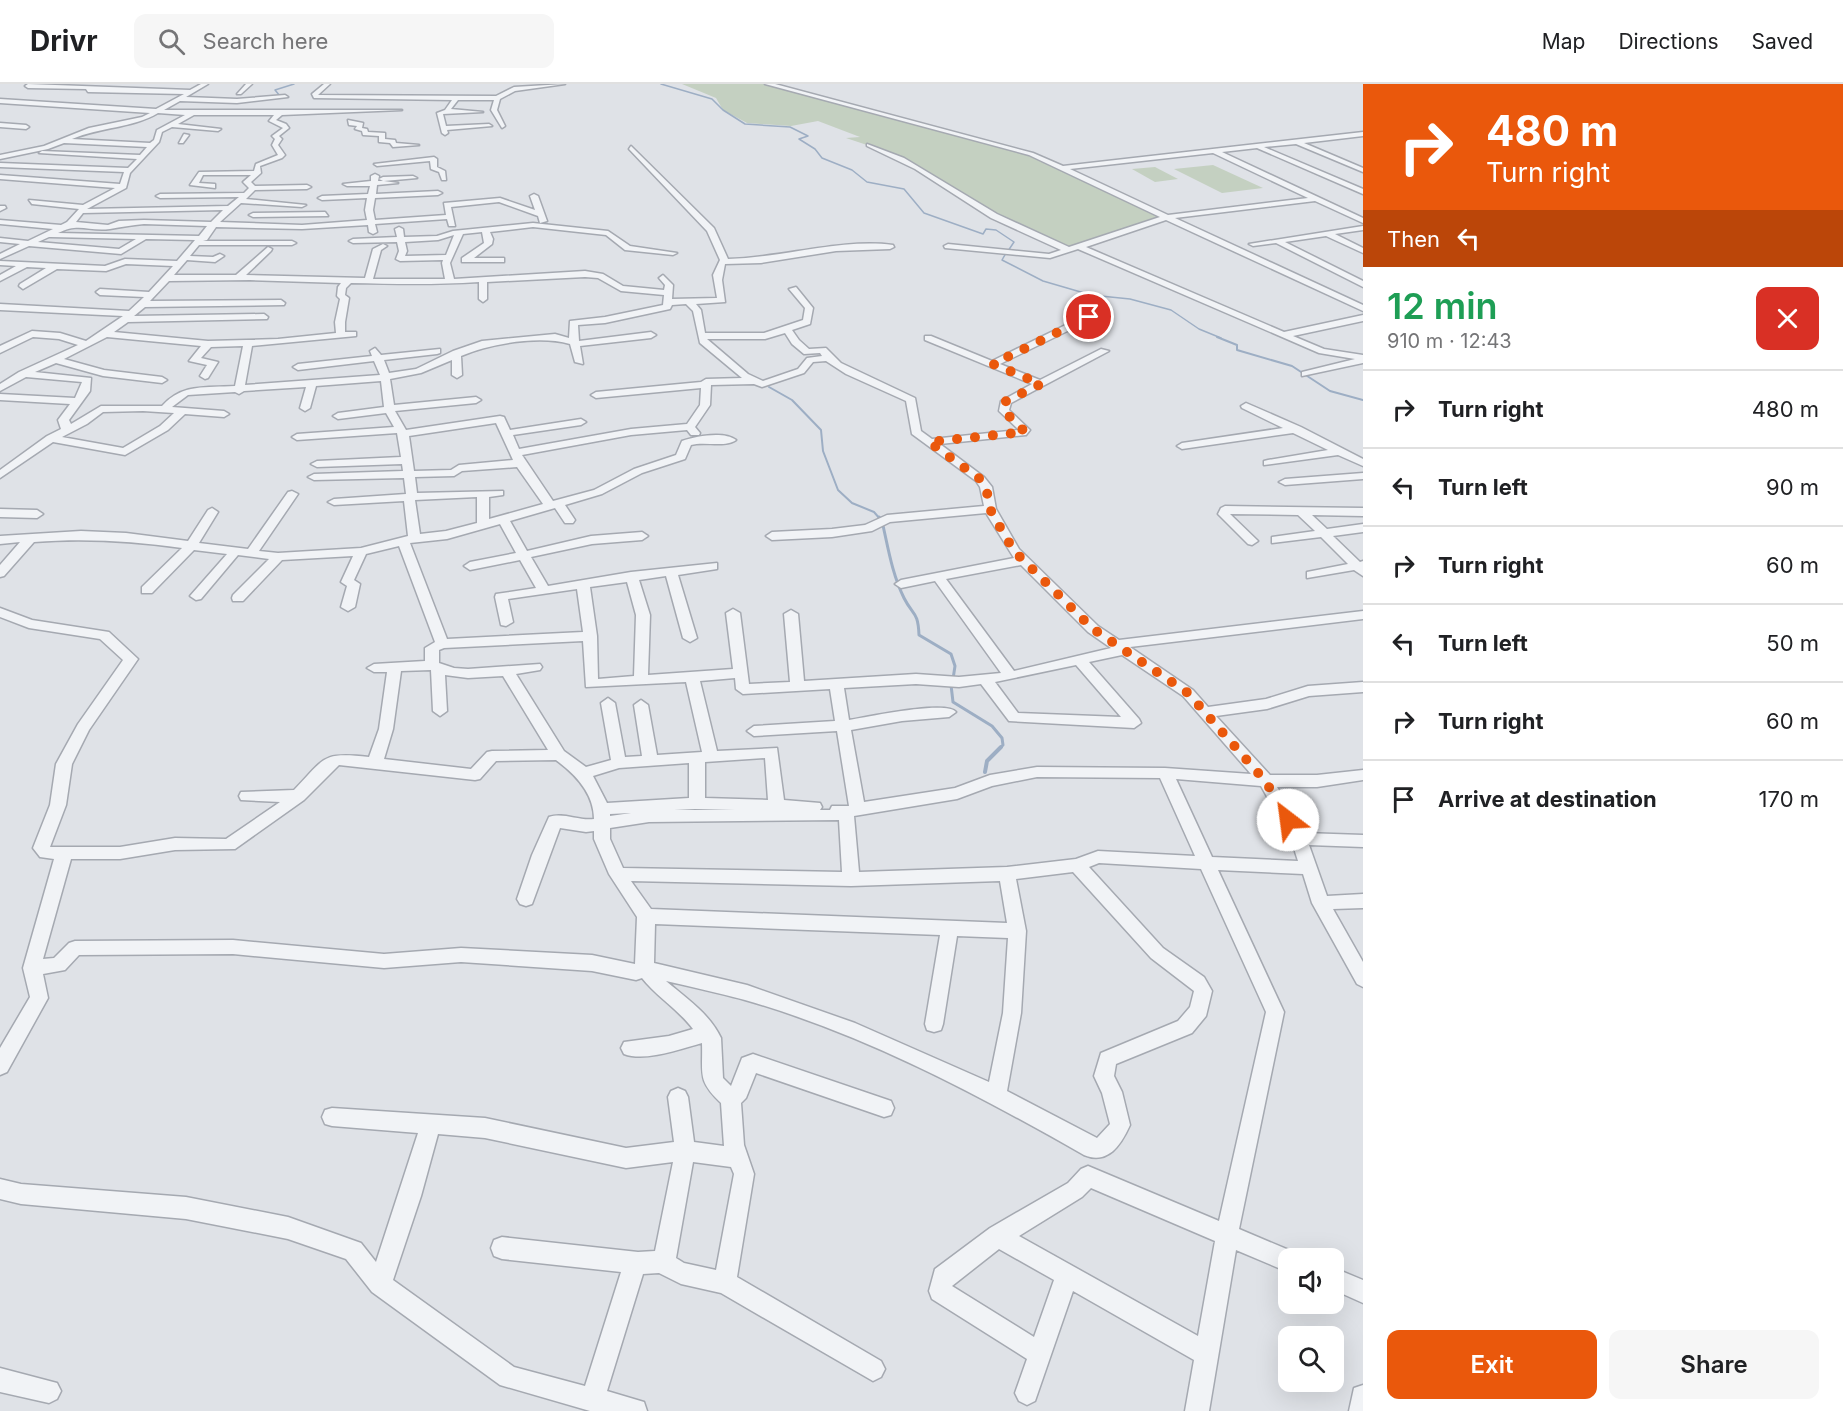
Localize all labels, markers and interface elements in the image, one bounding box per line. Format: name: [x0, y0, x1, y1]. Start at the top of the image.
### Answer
search box: [134, 14, 554, 68]
text: Drivr: [30, 24, 98, 58]
icon: search: [155, 25, 188, 58]
text: Search here: [203, 28, 328, 54]
text: Map: [1542, 29, 1585, 54]
text: Directions: [1618, 29, 1719, 54]
text: Saved: [1752, 29, 1813, 54]
text: 480 m: [1486, 105, 1618, 156]
icon: right: [1387, 108, 1465, 186]
text: Turn right: [1486, 156, 1610, 189]
icon: left: [1452, 222, 1485, 255]
text: Then: [1387, 226, 1440, 252]
text: 12 min: [1387, 284, 1498, 328]
button: close: [1756, 287, 1819, 350]
pin: [1063, 291, 1114, 342]
icon: arrive: [1072, 300, 1105, 333]
text: 910 m · 12:43: [1387, 329, 1512, 353]
icon: right: [1387, 393, 1420, 426]
text: Turn right: [1438, 396, 1544, 422]
text: 480 m: [1752, 396, 1819, 422]
icon: left: [1387, 471, 1420, 504]
text: Turn left: [1438, 474, 1528, 500]
text: 90 m: [1766, 474, 1819, 500]
icon: right: [1387, 549, 1420, 582]
text: Turn right: [1438, 552, 1544, 578]
text: 60 m: [1766, 552, 1819, 578]
icon: left: [1387, 627, 1420, 660]
text: Turn left: [1438, 630, 1528, 656]
text: 50 m: [1766, 630, 1819, 656]
icon: right: [1387, 705, 1420, 738]
text: Turn right: [1438, 708, 1544, 734]
text: 60 m: [1766, 708, 1819, 734]
icon: arrive: [1387, 783, 1420, 816]
text: Arrive at destination: [1438, 786, 1657, 812]
text: 170 m: [1759, 786, 1819, 812]
position arrow: [1256, 788, 1320, 852]
map controls: [1278, 1248, 1344, 1392]
button: sound: [1278, 1248, 1344, 1314]
button: search: [1278, 1326, 1344, 1392]
button: Exit: [1387, 1330, 1597, 1399]
button: Share: [1609, 1330, 1819, 1399]

